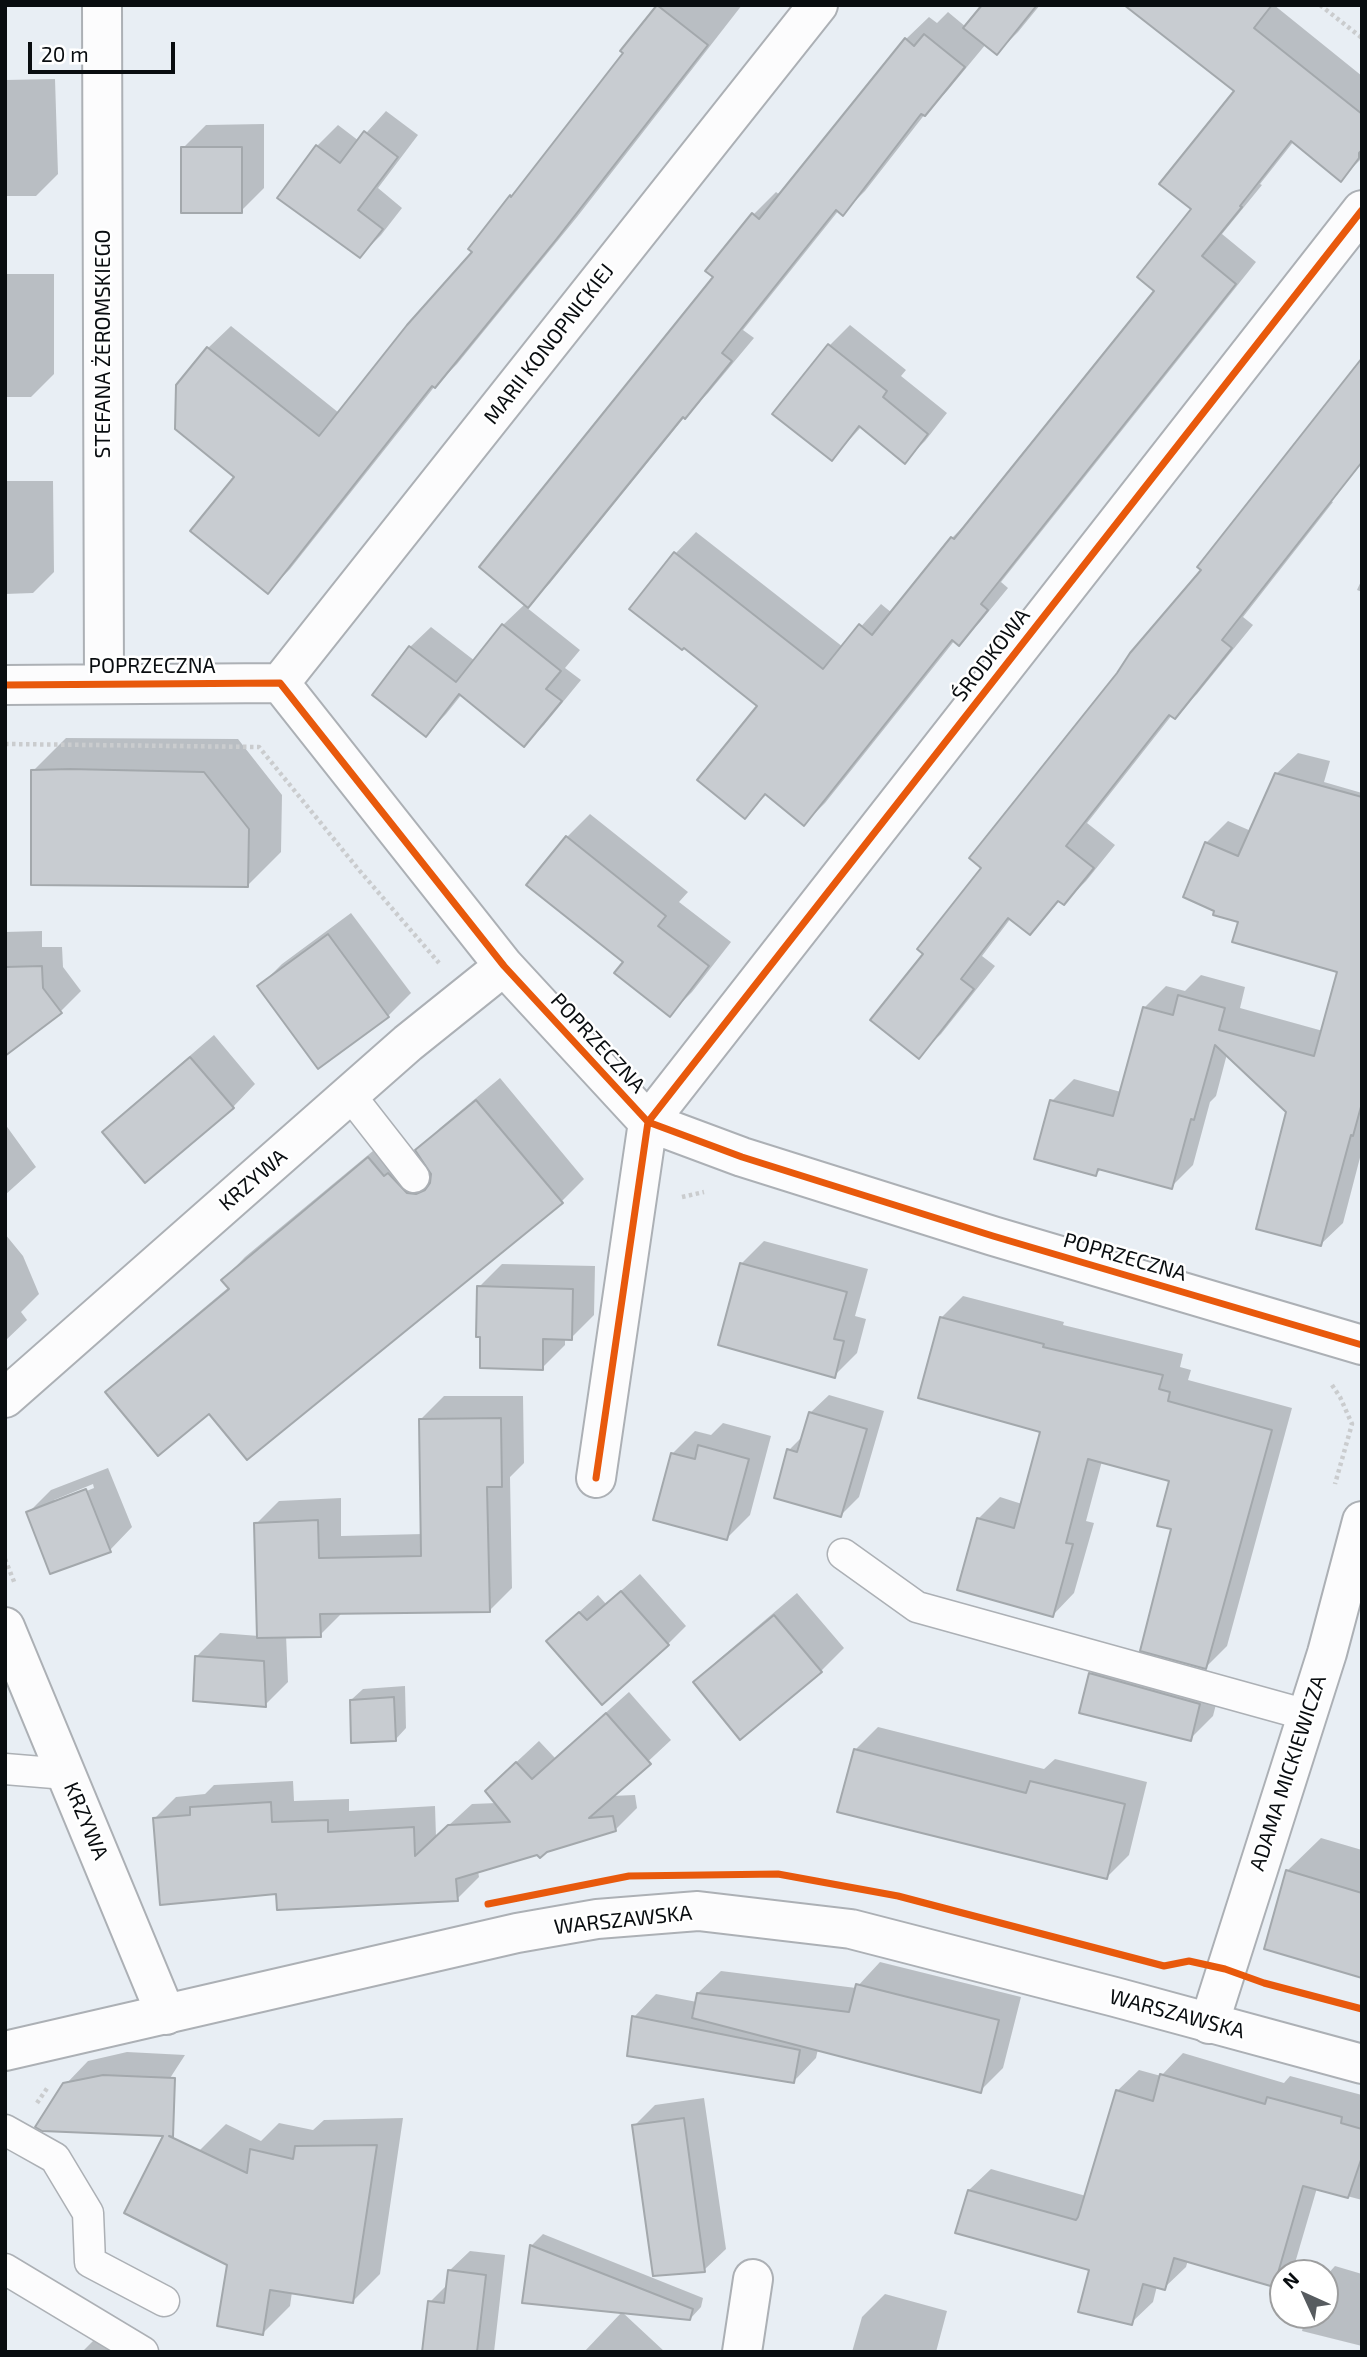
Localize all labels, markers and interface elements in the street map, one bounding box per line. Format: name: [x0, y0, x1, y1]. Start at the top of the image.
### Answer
scale bar: [32, 28, 178, 72]
text: 20 m: [41, 41, 89, 66]
street label: STEFANA ŻEROMSKIEGO: [90, 229, 116, 459]
street label: MARII KONOPNICKIEJ: [479, 259, 619, 429]
street label: ŚRODKOWA: [947, 603, 1035, 707]
street label: POPRZECZNA: [88, 653, 216, 679]
street label: POPRZECZNA: [545, 988, 651, 1098]
street label: KRZYWA: [214, 1144, 292, 1216]
street label: POPRZECZNA: [1060, 1227, 1190, 1287]
street label: ADAMA MICKIEWICZA: [1244, 1672, 1332, 1874]
street label: KRZYWA: [58, 1778, 114, 1864]
street label: WARSZAWSKA: [553, 1900, 693, 1940]
street label: WARSZAWSKA: [1107, 1984, 1247, 2044]
north arrow: [1269, 2259, 1339, 2329]
text: N: [1277, 2267, 1303, 2293]

